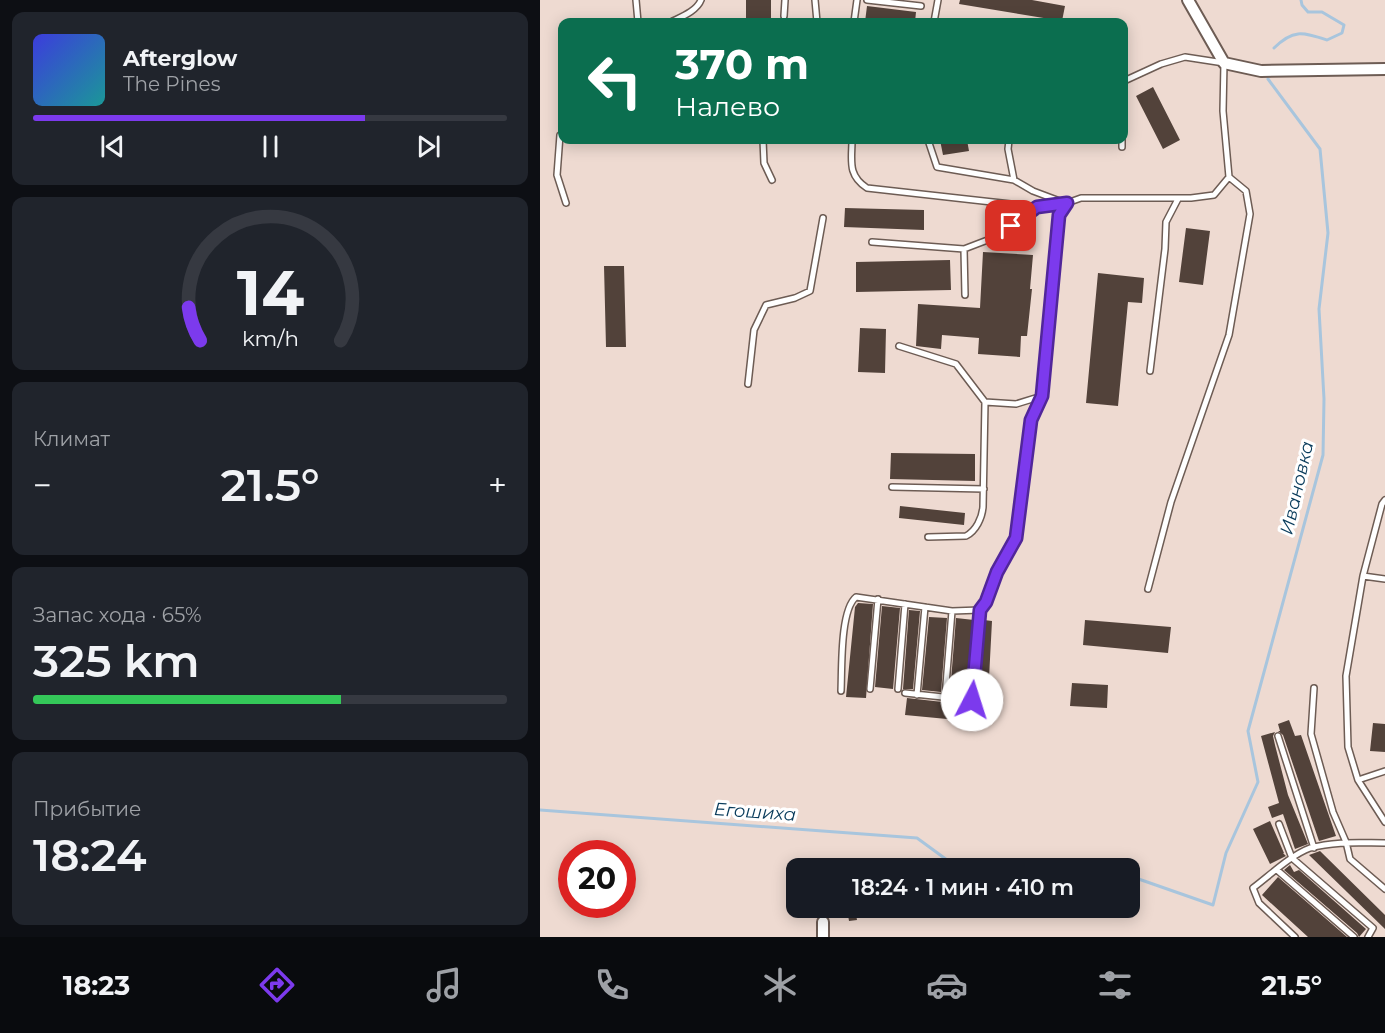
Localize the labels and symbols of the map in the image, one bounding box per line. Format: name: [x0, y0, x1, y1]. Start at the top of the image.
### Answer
pin: [985, 200, 1036, 251]
water label: Ивановка: [1276, 439, 1318, 537]
position arrow: [940, 668, 1004, 732]
water label: Егошиха: [713, 798, 797, 826]
speed limit sign: 20: [558, 840, 636, 918]

